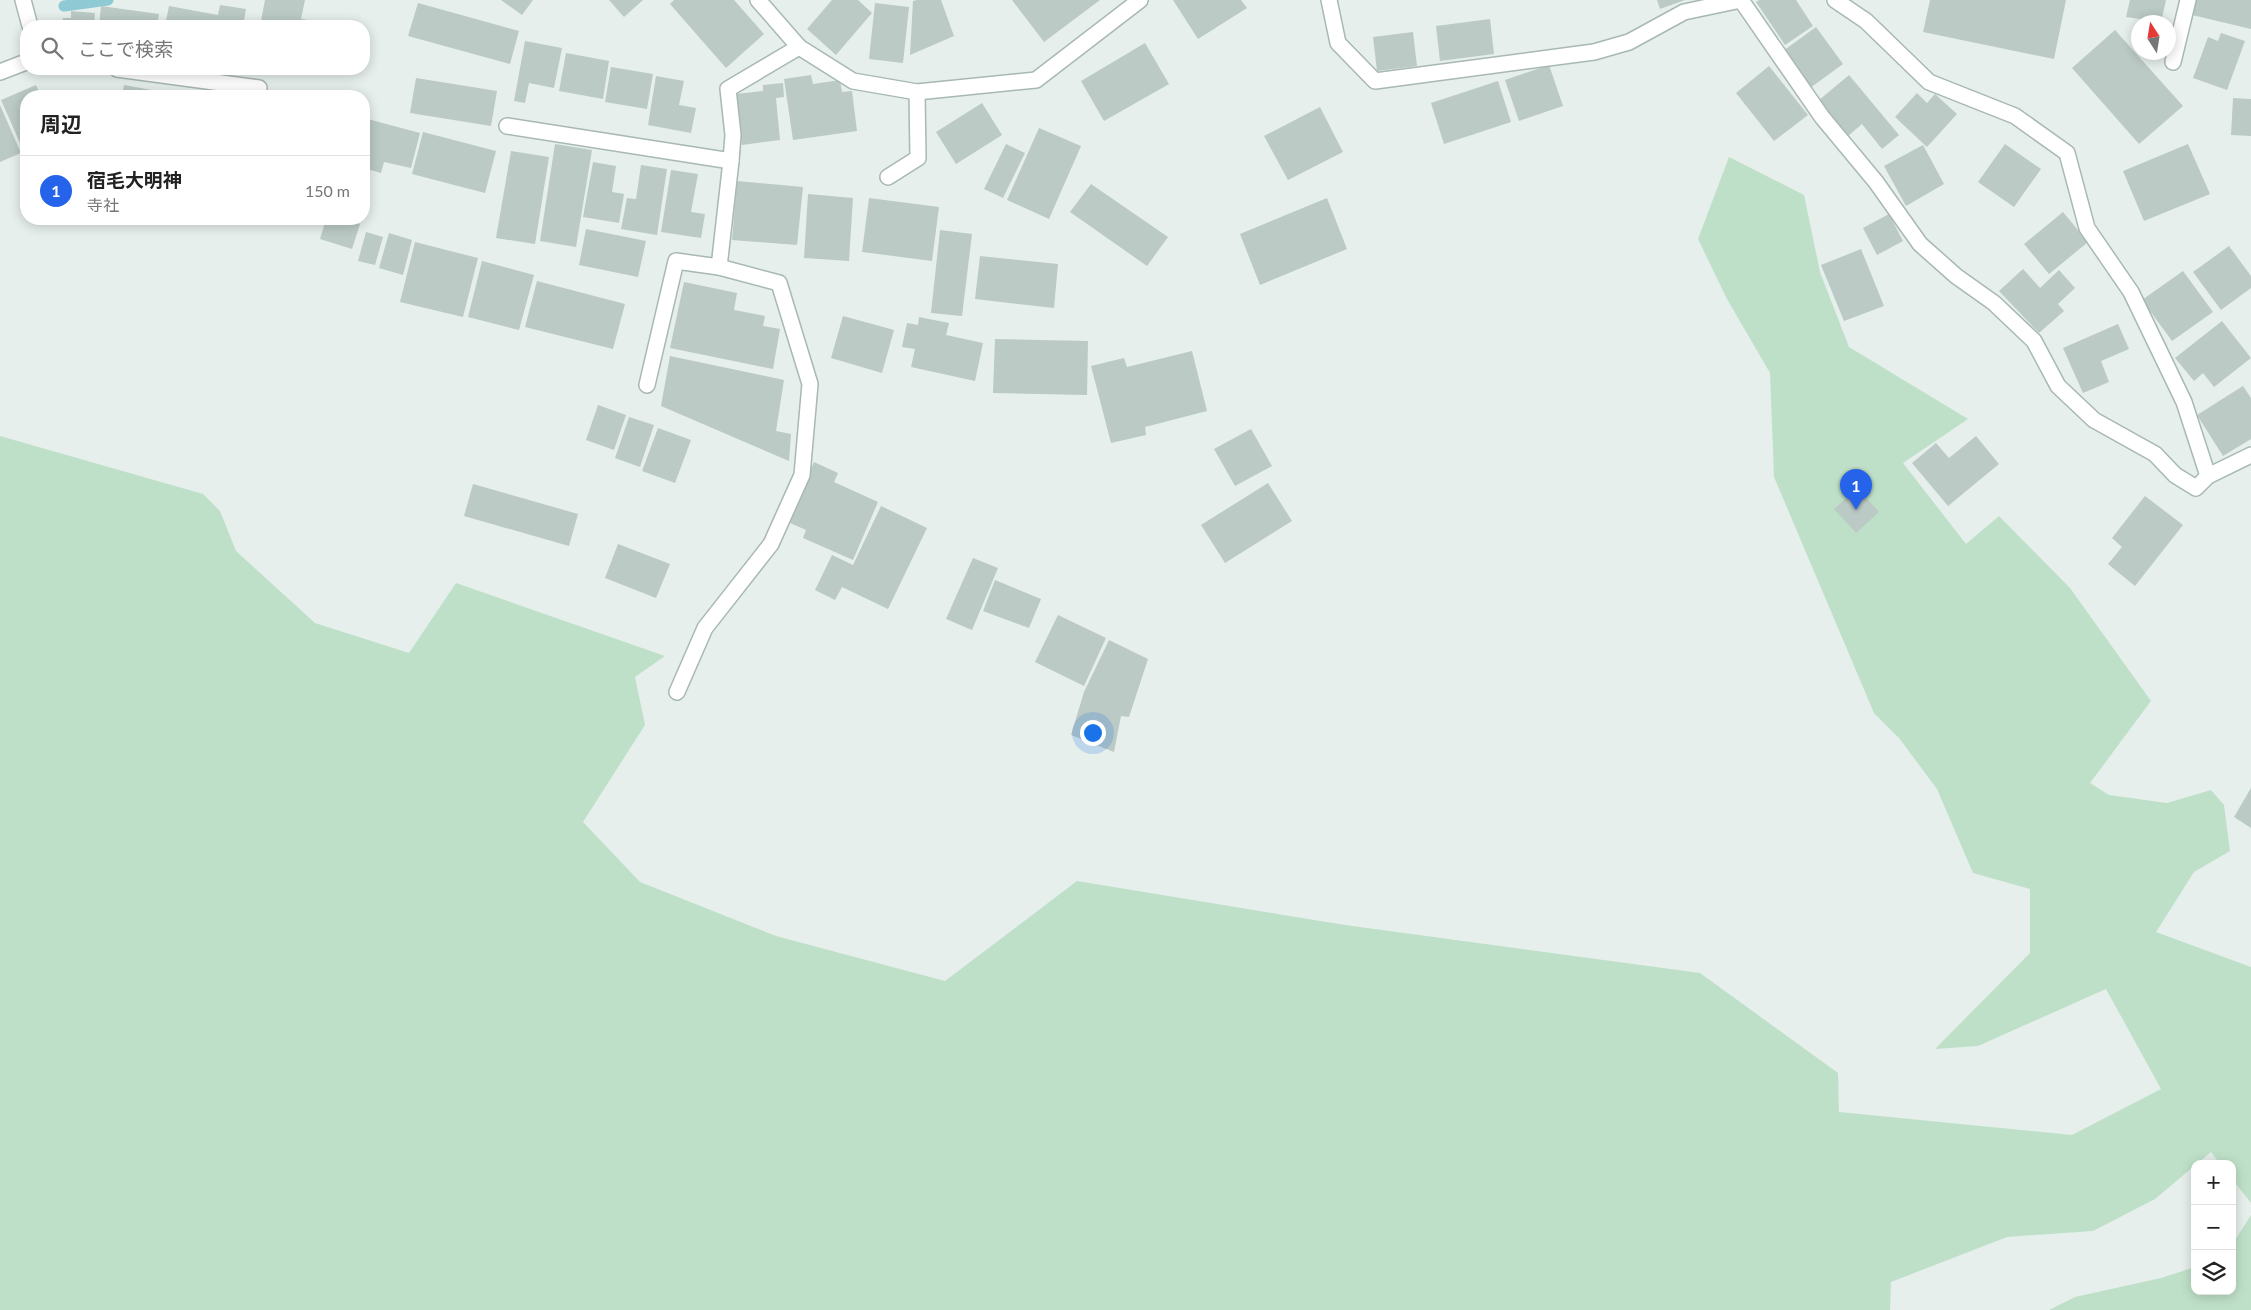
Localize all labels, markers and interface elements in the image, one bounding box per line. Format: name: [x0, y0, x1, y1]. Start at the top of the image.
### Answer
north arrow: [2131, 15, 2176, 60]
search box: [20, 20, 370, 75]
icon: search: [38, 34, 66, 62]
text: ここで検索: [78, 37, 173, 60]
text: 周辺: [40, 111, 82, 136]
text: 宿毛大明神: [87, 168, 182, 191]
text: 1: [51, 181, 61, 200]
text: 150 m: [305, 181, 350, 200]
text: 寺社: [87, 195, 119, 214]
pin: 1: [1840, 469, 1872, 510]
your location: [1080, 720, 1106, 746]
map controls: [2191, 1160, 2236, 1295]
button: +: [2191, 1160, 2236, 1205]
button: −: [2191, 1205, 2236, 1250]
button: layers: [2191, 1250, 2236, 1295]

